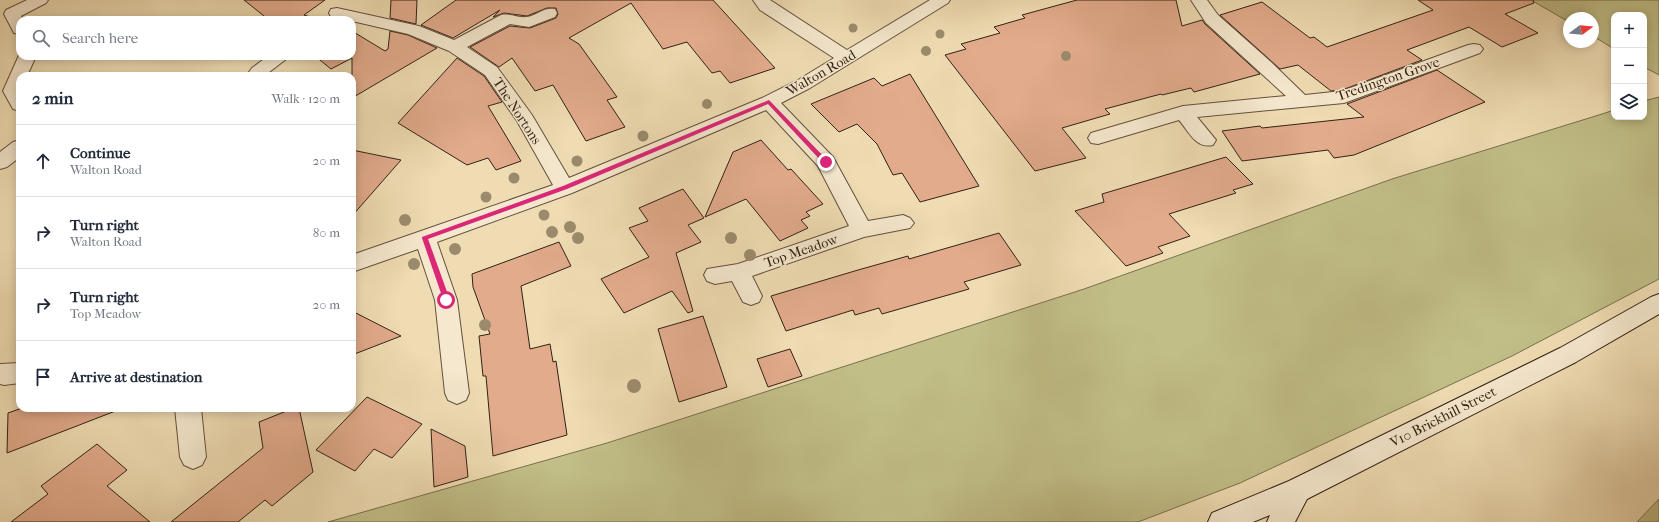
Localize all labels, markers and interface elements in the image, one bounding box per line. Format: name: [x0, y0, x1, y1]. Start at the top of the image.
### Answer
north arrow: [1563, 12, 1599, 48]
map controls: [1611, 12, 1647, 120]
button: +: [1611, 12, 1647, 48]
search box: [16, 16, 356, 60]
icon: search: [30, 27, 52, 49]
text: Search here: [62, 29, 138, 47]
street label: Walton Road: [782, 46, 859, 100]
button: −: [1611, 48, 1647, 84]
street label: Tredington Grove: [1334, 53, 1442, 105]
street label: The Nortons: [489, 74, 545, 148]
button: layers: [1611, 84, 1647, 120]
text: 2 min: [32, 88, 73, 108]
text: Walk · 120 m: [272, 91, 340, 106]
text: Continue: [70, 144, 130, 162]
icon: ahead: [32, 150, 54, 172]
text: 20 m: [313, 153, 340, 168]
route end: [817, 153, 835, 171]
text: Walton Road: [70, 162, 142, 177]
text: Turn right: [70, 216, 139, 234]
icon: right: [32, 222, 54, 244]
text: 80 m: [313, 225, 340, 240]
street label: Top Meadow: [762, 230, 841, 272]
text: Walton Road: [70, 234, 142, 249]
text: Turn right: [70, 288, 139, 306]
route start: [437, 291, 455, 309]
icon: right: [32, 294, 54, 316]
text: 20 m: [313, 297, 340, 312]
text: Top Meadow: [70, 306, 141, 321]
icon: arrive: [32, 366, 54, 388]
text: Arrive at destination: [70, 368, 202, 386]
street label: V10 Brickhill Street: [1386, 383, 1499, 452]

